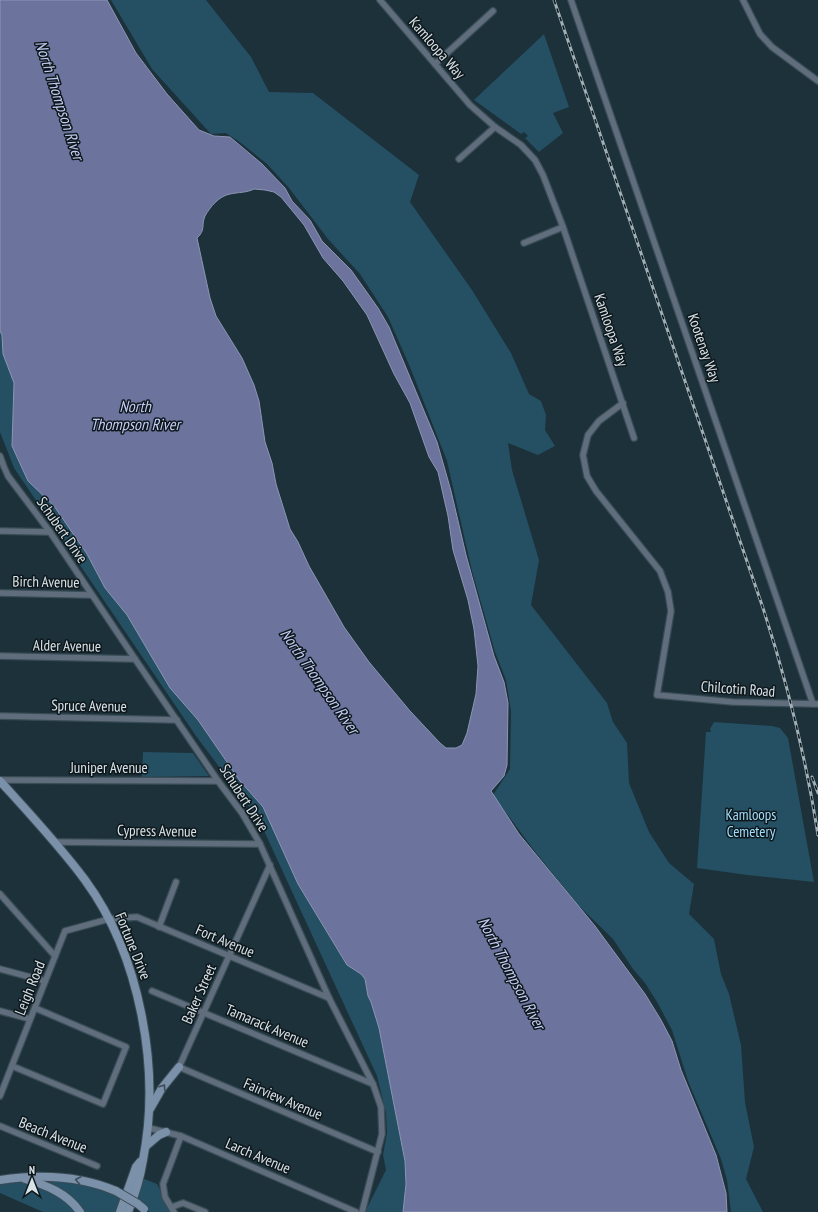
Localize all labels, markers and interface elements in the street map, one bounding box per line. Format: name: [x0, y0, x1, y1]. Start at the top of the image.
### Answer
street label: Kamloopa Way: [405, 13, 470, 83]
water label: North Thompson River: [31, 38, 90, 165]
street label: Kamloopa Way: [590, 291, 633, 369]
street label: Kootenay Way: [684, 311, 725, 385]
water label: North Thompson River: [90, 396, 182, 434]
street label: Schubert Drive: [33, 493, 92, 567]
street label: Birch Avenue: [12, 571, 80, 592]
water label: North Thompson River: [276, 624, 365, 740]
street label: Alder Avenue: [33, 635, 101, 656]
street label: Chilcotin Road: [700, 676, 776, 701]
street label: Spruce Avenue: [51, 695, 127, 716]
street label: Juniper Avenue: [69, 758, 148, 777]
street label: Schubert Drive: [216, 760, 273, 835]
park label: Kamloops Cemetery: [726, 805, 776, 841]
street label: Cypress Avenue: [117, 820, 197, 841]
street label: Fortune Drive: [111, 909, 156, 982]
water label: North Thompson River: [474, 913, 551, 1035]
street label: Fort Avenue: [193, 920, 257, 961]
street label: Leigh Road: [10, 958, 49, 1018]
street label: Baker Street: [177, 961, 220, 1027]
street label: Tamarack Avenue: [223, 999, 312, 1052]
street label: Fairview Avenue: [241, 1073, 326, 1124]
one-way arrow: [158, 1084, 166, 1091]
street label: Beach Avenue: [16, 1112, 90, 1157]
street label: Larch Avenue: [223, 1133, 294, 1178]
north arrow: [12, 1160, 52, 1200]
text: N: [29, 1163, 35, 1177]
one-way arrow: [75, 1176, 82, 1185]

